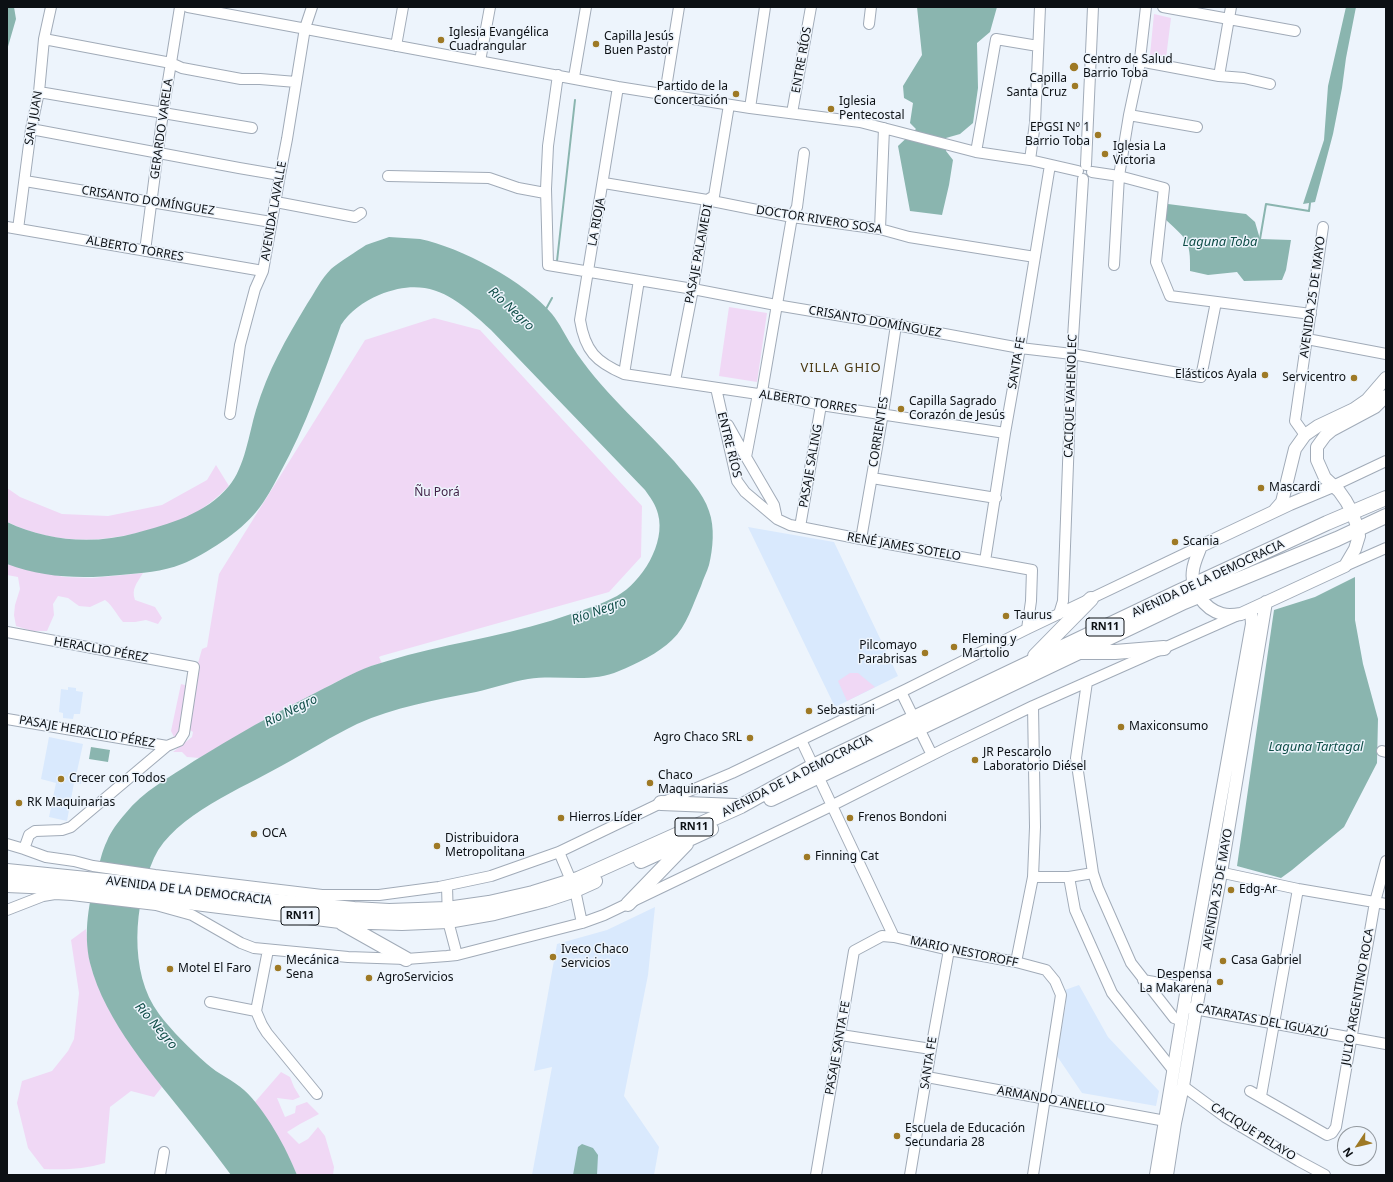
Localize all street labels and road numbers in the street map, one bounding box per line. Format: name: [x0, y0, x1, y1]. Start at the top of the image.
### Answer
street label: ENTRE RÍOS: [789, 26, 815, 94]
street label: GERARDO VARELA: [148, 78, 176, 180]
street label: SAN JUAN: [22, 90, 46, 146]
street label: AVENIDA LAVALLE: [258, 160, 290, 262]
street label: CRISANTO DOMÍNGUEZ: [80, 183, 216, 219]
street label: LA RIOJA: [586, 197, 608, 247]
street label: PASAJE PALAMEDI: [682, 203, 716, 305]
street label: DOCTOR RIVERO SOSA: [755, 203, 883, 237]
street label: ALBERTO TORRES: [85, 233, 185, 265]
street label: AVENIDA 25 DE MAYO: [1297, 235, 1329, 359]
street label: CRISANTO DOMÍNGUEZ: [807, 303, 943, 341]
street label: CACIQUE VAHENOLEC: [1062, 334, 1080, 458]
street label: SANTA FE: [1005, 336, 1029, 390]
street label: ALBERTO TORRES: [758, 387, 858, 417]
street label: CORRIENTES: [866, 396, 892, 468]
street label: ENTRE RÍOS: [714, 411, 744, 479]
street label: PASAJE SALING: [797, 423, 825, 509]
street label: RENÉ JAMES SOTELO: [846, 530, 962, 564]
street label: AVENIDA DE LA DEMOCRACIA: [1129, 537, 1287, 621]
road number: RN11: [1086, 618, 1124, 636]
street label: HERACLIO PÉREZ: [53, 635, 149, 665]
street label: PASAJE HERACLIO PÉREZ: [18, 713, 156, 751]
street label: AVENIDA DE LA DEMOCRACIA: [719, 732, 875, 820]
road number: RN11: [675, 818, 713, 836]
street label: AVENIDA 25 DE MAYO: [1200, 827, 1236, 951]
street label: AVENIDA DE LA DEMOCRACIA: [105, 874, 273, 908]
road number: RN11: [281, 907, 319, 925]
street label: JULIO ARGENTINO ROCA: [1339, 927, 1377, 1067]
street label: MARIO NESTOROFF: [909, 934, 1019, 970]
street label: PASAJE SANTA FE: [823, 1000, 853, 1096]
street label: CATARATAS DEL IGUAZÚ: [1194, 1001, 1330, 1041]
street label: SANTA FE: [918, 1036, 940, 1090]
street label: ARMANDO ANELLO: [996, 1083, 1106, 1117]
street label: CACIQUE PELAYO: [1208, 1100, 1298, 1164]

